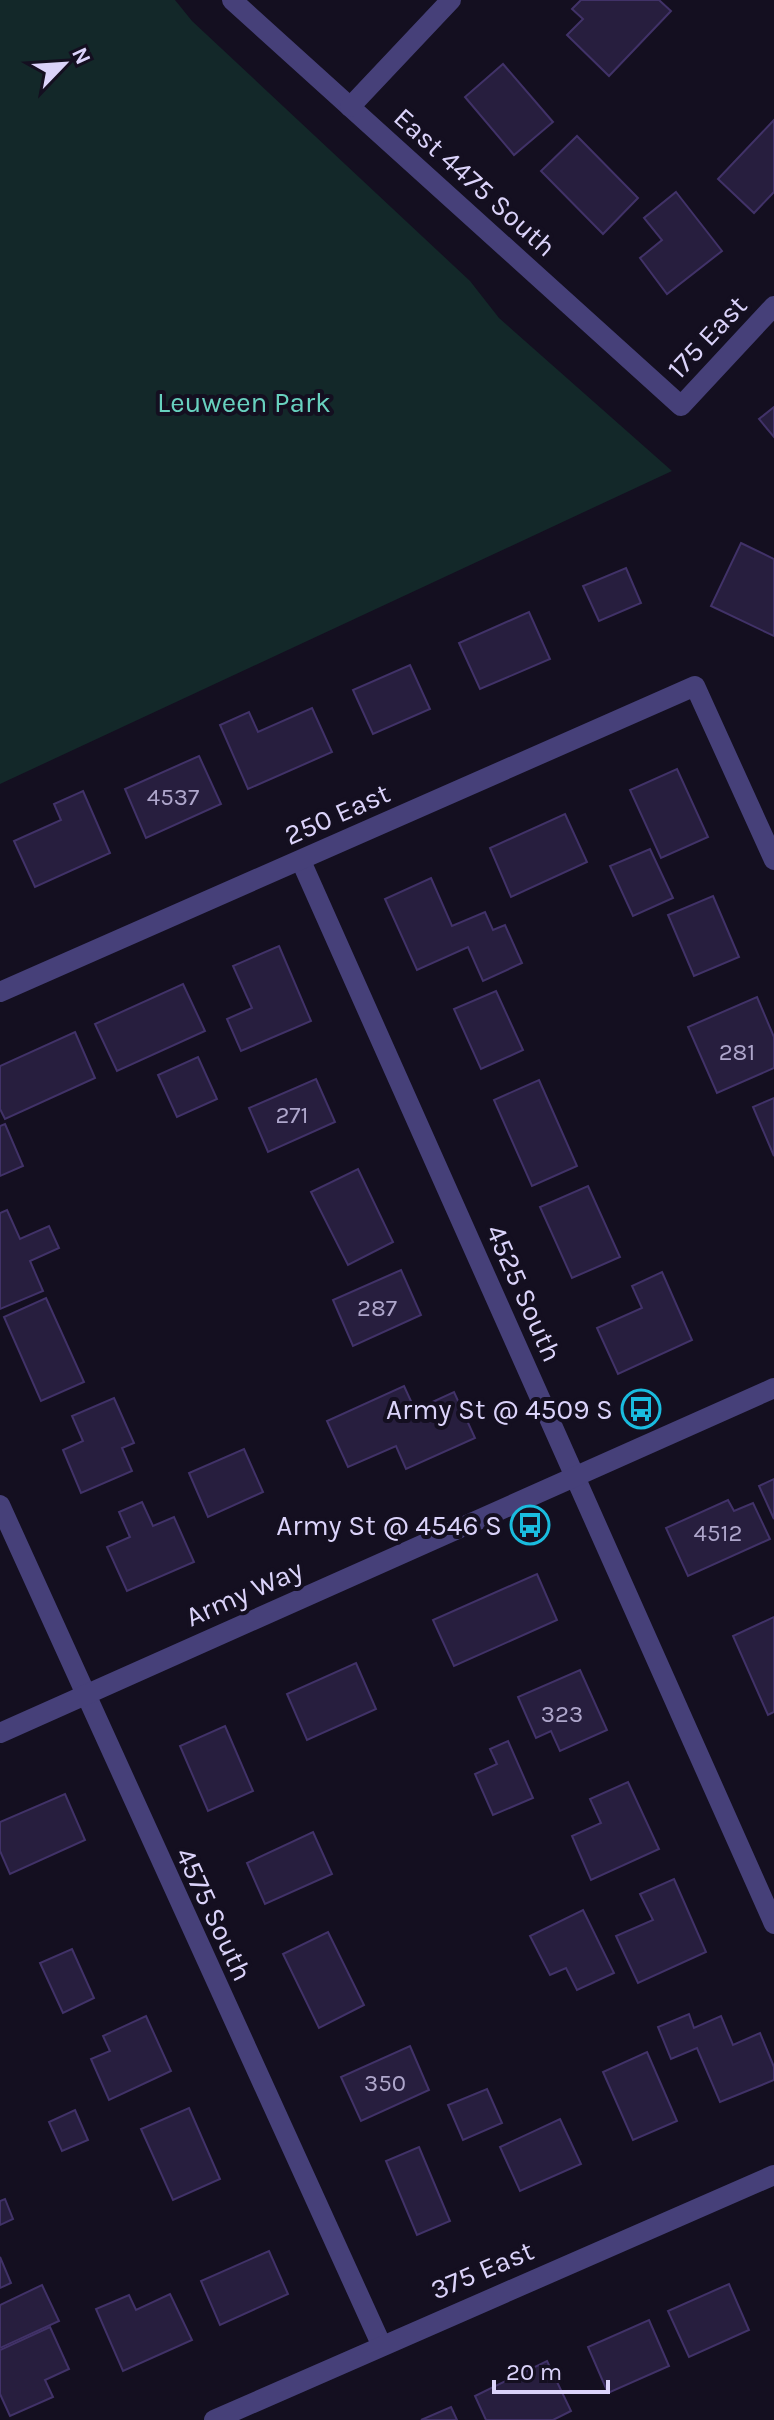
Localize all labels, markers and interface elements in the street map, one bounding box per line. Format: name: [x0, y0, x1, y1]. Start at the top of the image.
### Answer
north arrow: [24, 24, 104, 104]
text: N: [66, 43, 96, 69]
street label: East 4475 South: [387, 101, 563, 263]
street label: 175 East: [660, 289, 754, 385]
park label: Leuween Park: [157, 386, 331, 419]
street label: 250 East: [279, 776, 395, 852]
house number: 4537: [147, 783, 199, 811]
house number: 281: [719, 1038, 755, 1066]
house number: 271: [275, 1101, 309, 1129]
street label: 4525 South: [479, 1219, 569, 1367]
house number: 287: [357, 1294, 397, 1322]
bus stop icon: Army St @ 4509 S: [620, 1388, 662, 1430]
place label: Army St @ 4509 S: [386, 1393, 613, 1426]
bus stop icon: Army St @ 4546 S: [509, 1504, 551, 1546]
place label: Army St @ 4546 S: [276, 1509, 502, 1542]
house number: 4512: [694, 1519, 742, 1547]
street label: Army Way: [180, 1553, 308, 1633]
house number: 323: [541, 1700, 583, 1728]
street label: 4575 South: [169, 1842, 259, 1986]
house number: 350: [364, 2069, 406, 2097]
street label: 375 East: [426, 2234, 538, 2306]
scale bar: [494, 2344, 608, 2394]
text: 20 m: [506, 2358, 562, 2386]

